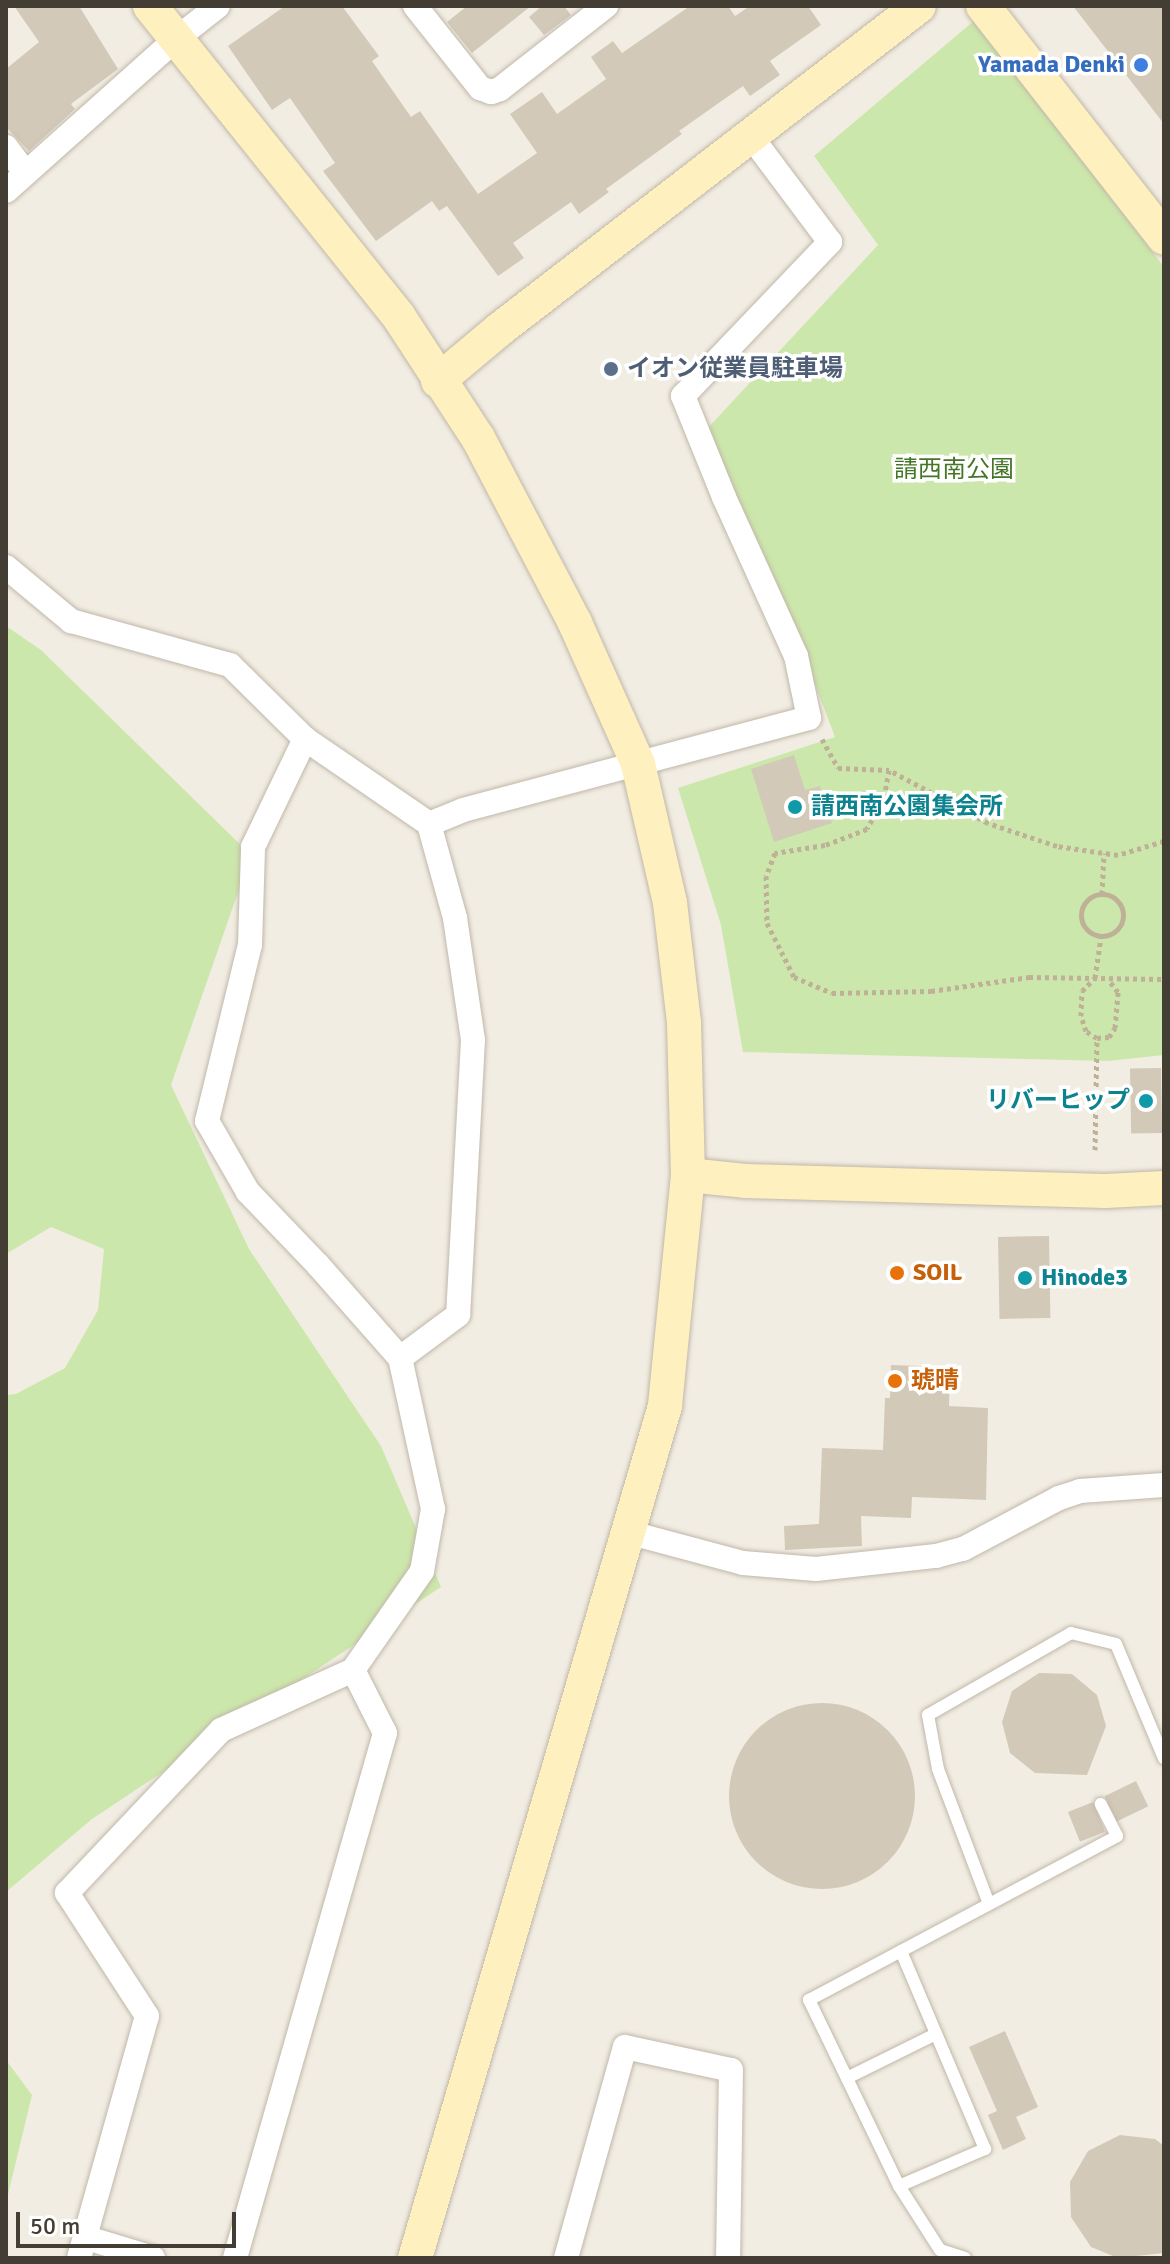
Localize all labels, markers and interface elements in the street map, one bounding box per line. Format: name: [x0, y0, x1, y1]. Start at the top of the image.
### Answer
place label: Yamada Denki: [978, 51, 1125, 79]
marker: Yamada Denki: [1132, 56, 1150, 74]
place label: イオン従業員駐車場: [627, 355, 843, 383]
marker: イオン従業員駐車場: [602, 360, 620, 378]
park label: 請西南公園: [894, 456, 1014, 484]
place label: 請西南公園集会所: [811, 793, 1003, 821]
marker: 請西南公園集会所: [786, 798, 804, 816]
place label: リバーヒップ: [986, 1087, 1130, 1115]
marker: リバーヒップ: [1137, 1092, 1155, 1110]
place label: SOIL: [913, 1259, 962, 1287]
marker: SOIL: [888, 1264, 906, 1282]
place label: Hinode3: [1041, 1264, 1128, 1292]
marker: Hinode3: [1016, 1269, 1034, 1287]
place label: 琥晴: [911, 1367, 959, 1395]
marker: 琥晴: [886, 1372, 904, 1390]
scale bar: [20, 2196, 240, 2246]
text: 50 m: [30, 2211, 80, 2241]

